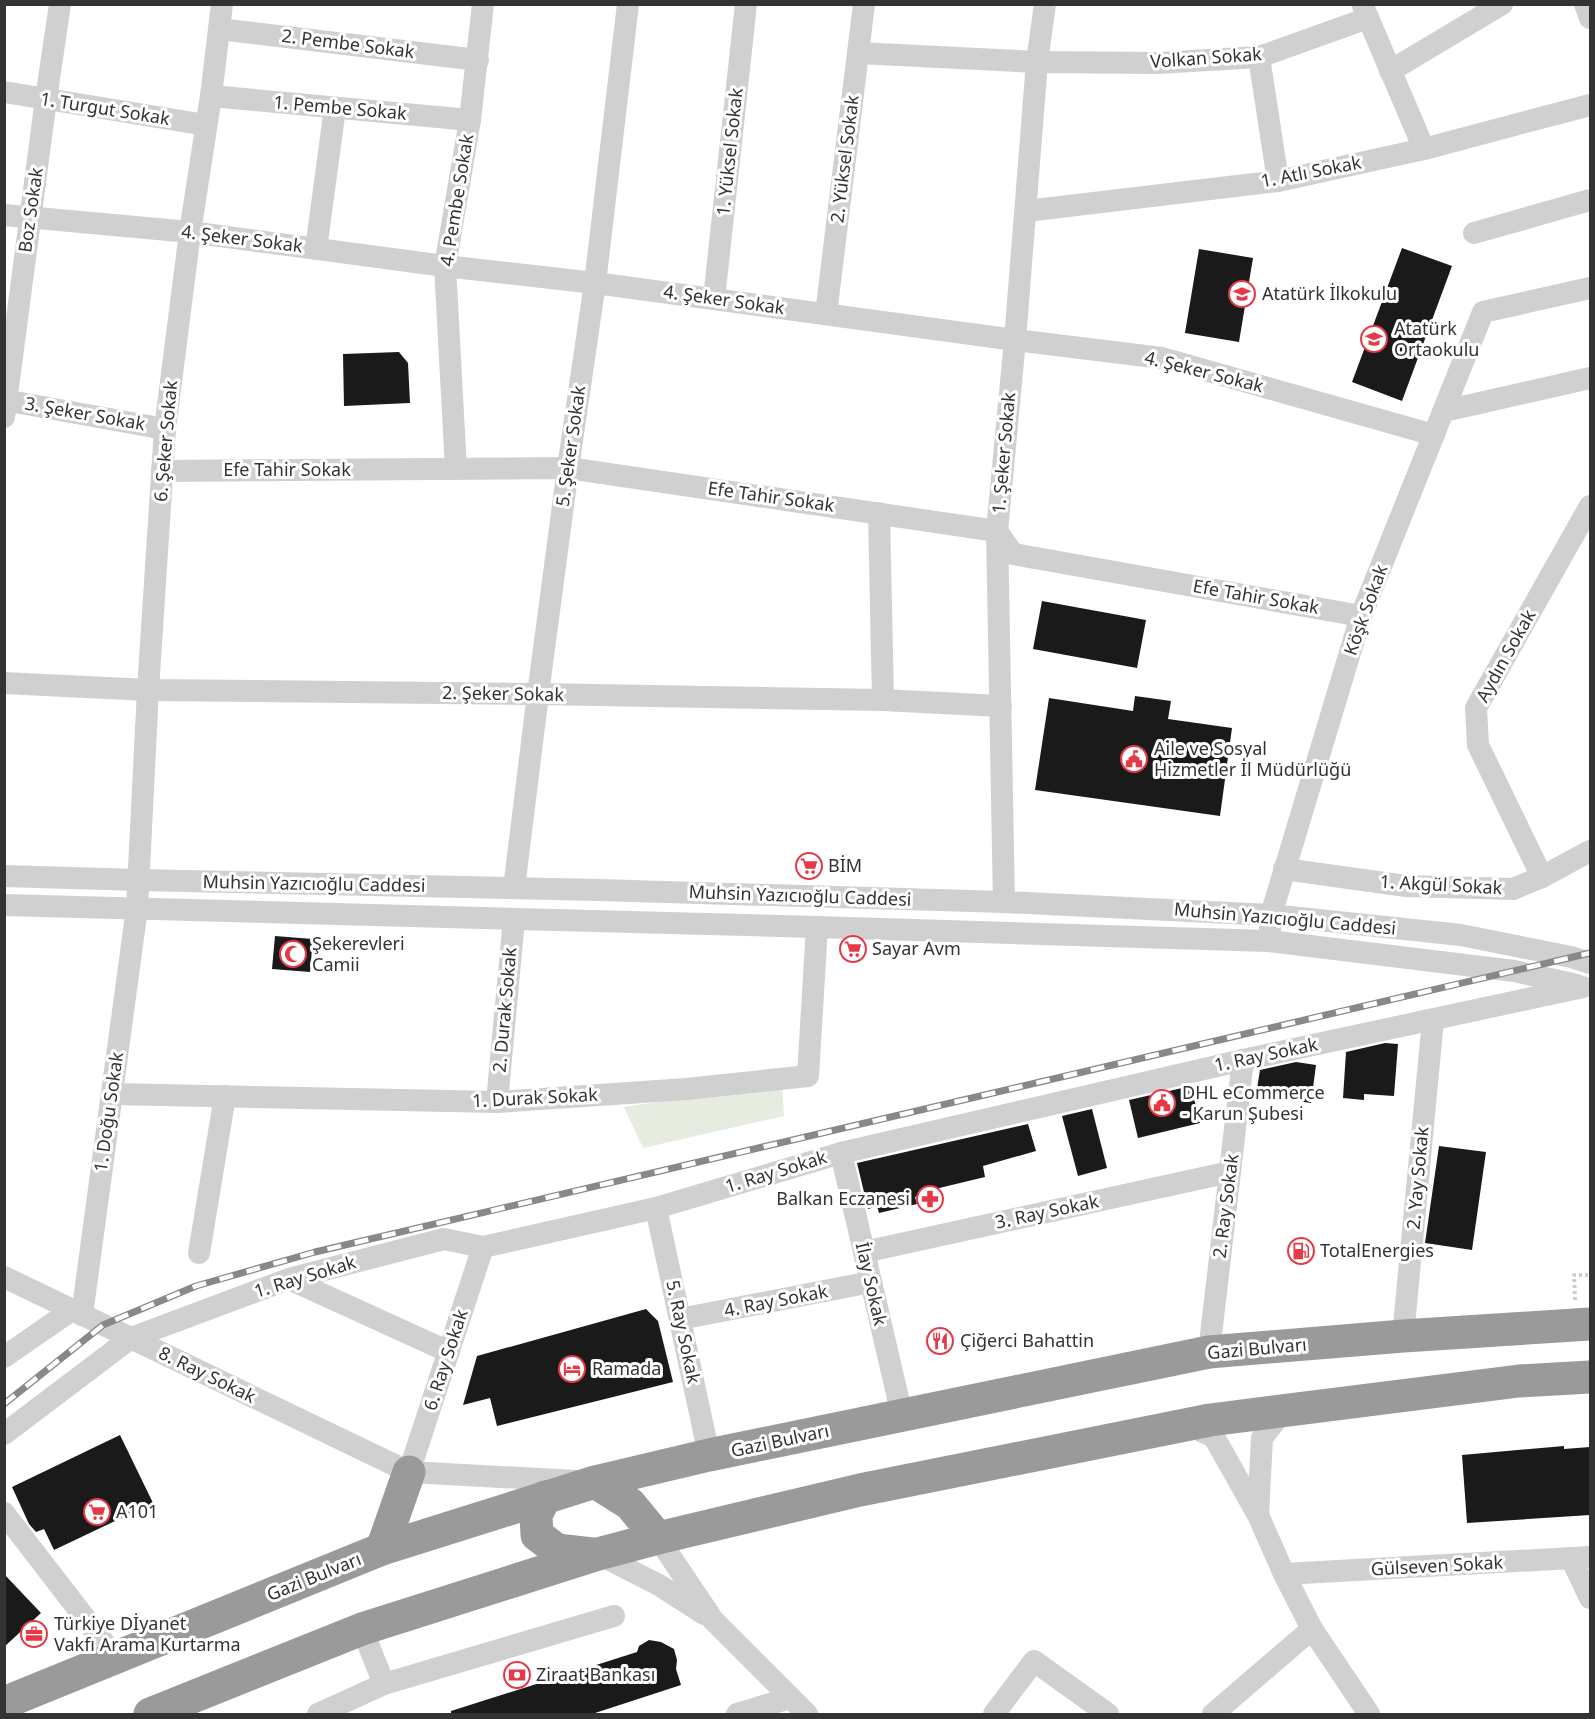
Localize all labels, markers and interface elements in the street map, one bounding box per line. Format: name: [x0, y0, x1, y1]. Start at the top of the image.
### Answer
street label: 2. Pembe Sokak: [280, 23, 416, 63]
street label: Volkan Sokak: [1149, 41, 1263, 73]
street label: 1. Turgut Sokak: [39, 86, 172, 130]
street label: 1. Yüksel Sokak: [710, 86, 748, 217]
street label: 1. Pembe Sokak: [272, 89, 408, 125]
street label: 2. Yüksel Sokak: [824, 93, 864, 224]
street label: 4. Pembe Sokak: [434, 132, 478, 268]
street label: 1. Atlı Sokak: [1259, 149, 1363, 193]
street label: Boz Sokak: [12, 165, 48, 254]
street label: 4. Şeker Sokak: [180, 219, 304, 257]
street label: 4. Şeker Sokak: [662, 279, 786, 319]
school or university icon: Atatürk İlkokulu: [1227, 279, 1257, 309]
place label: Atatürk İlkokulu: [1262, 281, 1397, 305]
place label: Atatürk Ortaokulu: [1394, 316, 1479, 361]
school or university icon: Atatürk Ortaokulu: [1359, 324, 1389, 354]
street label: 4. Şeker Sokak: [1142, 345, 1267, 397]
street label: 6. Şeker Sokak: [148, 379, 182, 503]
street label: 5. Şeker Sokak: [550, 384, 590, 508]
street label: 3. Şeker Sokak: [23, 391, 148, 435]
street label: 1. Şeker Sokak: [986, 391, 1020, 515]
street label: Efe Tahir Sokak: [223, 457, 351, 481]
street label: Efe Tahir Sokak: [706, 475, 836, 517]
street label: Köşk Sokak: [1338, 561, 1393, 658]
street label: Efe Tahir Sokak: [1191, 573, 1321, 619]
street label: Aydın Sokak: [1470, 605, 1541, 706]
street label: 2. Şeker Sokak: [442, 680, 565, 706]
place label: Aile ve Sosyal Hizmetler İl Müdürlüğü: [1154, 736, 1351, 781]
public building icon: Aile ve Sosyal Hizmetler İl Müdürlüğü: [1119, 744, 1149, 774]
supermarket icon: BİM: [794, 851, 824, 881]
place label: BİM: [828, 853, 862, 877]
street label: Muhsin Yazıcıoğlu Caddesi: [202, 869, 426, 897]
street label: 1. Akgül Sokak: [1379, 869, 1503, 899]
street label: Muhsin Yazıcıoğlu Caddesi: [688, 879, 912, 911]
street label: Muhsin Yazıcıoğlu Caddesi: [1173, 896, 1397, 940]
place label: Şekerevleri Camii: [312, 931, 405, 976]
supermarket icon: Sayar Avm: [838, 934, 868, 964]
place label: Sayar Avm: [872, 936, 961, 960]
mosque icon: Şekerevleri Camii: [278, 939, 308, 969]
street label: 2. Durak Sokak: [487, 946, 521, 1074]
street label: 1. Ray Sokak: [1212, 1031, 1320, 1077]
street label: 1. Doğu Sokak: [88, 1050, 128, 1173]
place label: DHL eCommerce - Karun Şubesi: [1182, 1080, 1325, 1125]
street label: 1. Durak Sokak: [472, 1082, 599, 1112]
public building icon: DHL eCommerce - Karun Şubesi: [1147, 1088, 1177, 1118]
street label: 2. Yay Sokak: [1401, 1125, 1433, 1230]
street label: 1. Ray Sokak: [722, 1144, 830, 1198]
street label: 2. Ray Sokak: [1207, 1152, 1243, 1259]
pharmacy icon: Balkan Eczanesi: [915, 1184, 945, 1214]
place label: Balkan Eczanesi: [776, 1186, 910, 1210]
street label: 3. Ray Sokak: [993, 1188, 1101, 1234]
fuel station icon: TotalEnergies: [1286, 1236, 1316, 1266]
place label: TotalEnergies: [1320, 1238, 1434, 1262]
street label: İlay Sokak: [851, 1240, 893, 1328]
street label: 1. Ray Sokak: [251, 1249, 359, 1303]
street label: 5. Ray Sokak: [661, 1278, 707, 1386]
street label: 4. Ray Sokak: [722, 1278, 830, 1322]
street label: 6. Ray Sokak: [417, 1306, 473, 1413]
restaurant icon: Çiğerci Bahattin: [925, 1326, 955, 1356]
place label: Çiğerci Bahattin: [960, 1328, 1094, 1352]
street label: Gazi Bulvarı: [1206, 1332, 1308, 1364]
street label: 8. Ray Sokak: [155, 1340, 260, 1408]
hotel icon: Ramada: [557, 1354, 587, 1384]
place label: Ramada: [592, 1356, 661, 1380]
street label: Gazi Bulvarı: [728, 1418, 831, 1462]
supermarket icon: A101: [82, 1497, 112, 1527]
place label: A101: [116, 1499, 158, 1523]
street label: Gazi Bulvarı: [263, 1546, 364, 1606]
street label: Gülseven Sokak: [1370, 1550, 1504, 1580]
place label: Türkiye Dİyanet Vakfı Arama Kurtarma: [54, 1611, 241, 1656]
office icon: Türkiye Dİyanet Vakfı Arama Kurtarma: [19, 1619, 49, 1649]
bank icon: Ziraat Bankası: [502, 1660, 532, 1690]
place label: Ziraat Bankası: [536, 1662, 655, 1686]

